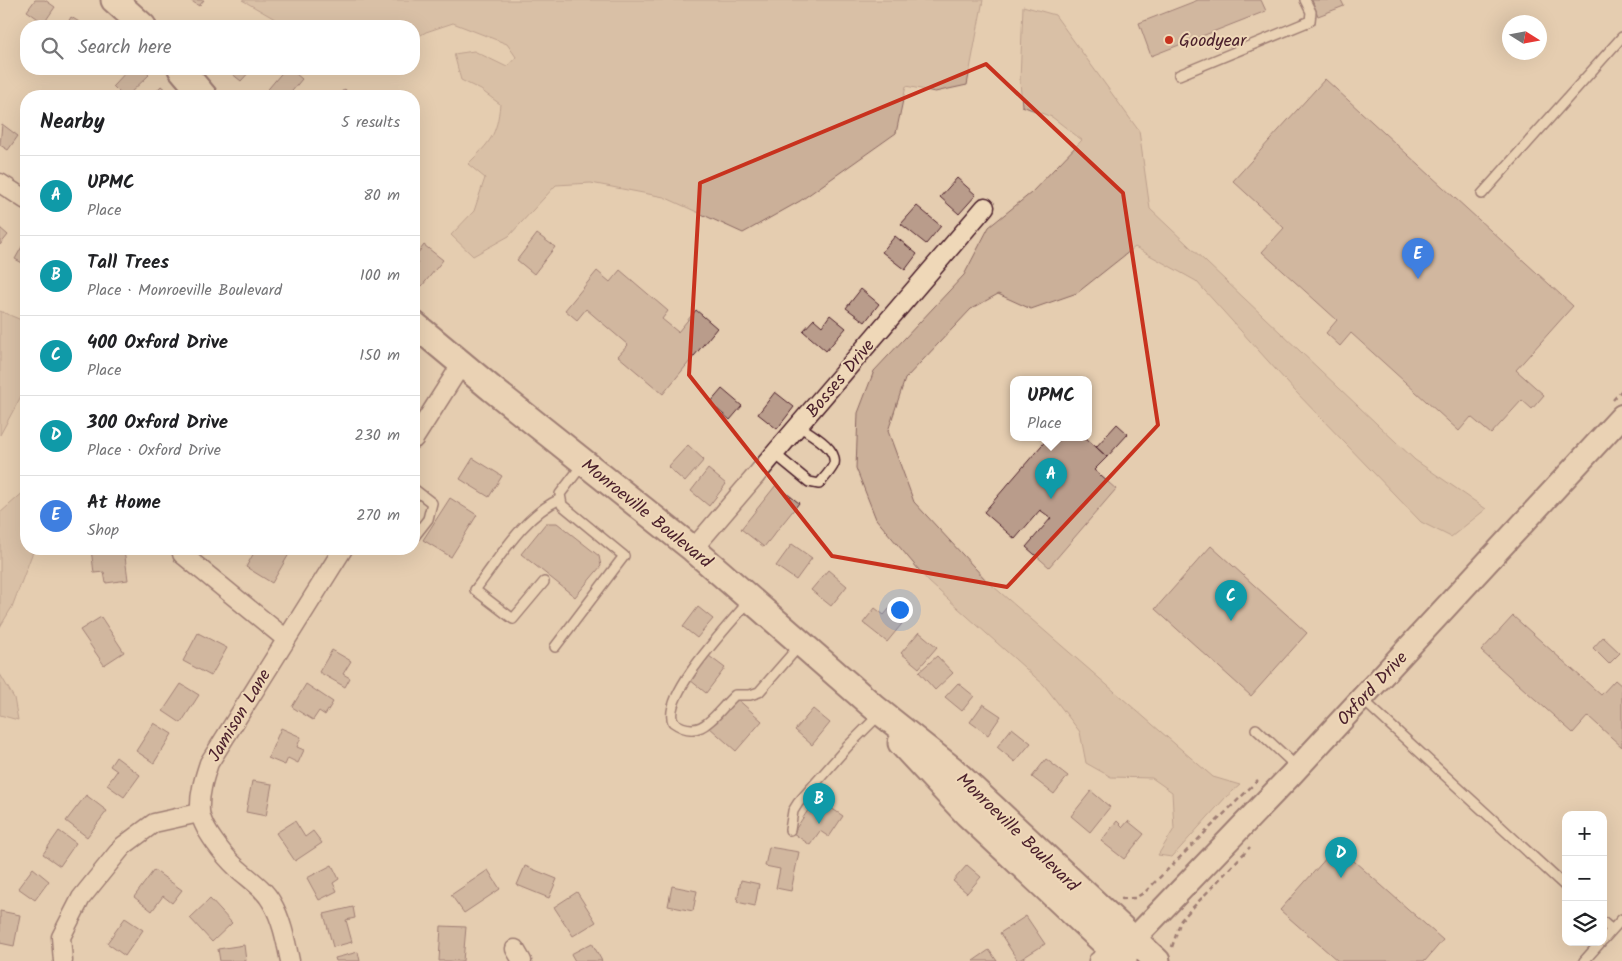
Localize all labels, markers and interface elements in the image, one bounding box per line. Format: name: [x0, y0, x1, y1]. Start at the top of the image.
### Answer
north arrow: [1502, 15, 1547, 60]
search box: [20, 20, 420, 75]
place label: Goodyear: [1179, 27, 1247, 56]
text: Search here: [78, 33, 172, 63]
icon: search: [38, 34, 66, 62]
marker: Goodyear: [1163, 34, 1175, 46]
text: Nearby: [40, 106, 105, 139]
text: 5 results: [341, 110, 400, 135]
text: UPMC: [87, 168, 135, 198]
text: A: [51, 183, 61, 208]
text: 80 m: [363, 183, 400, 208]
text: Place: [87, 198, 121, 223]
pin: E: [1402, 238, 1434, 279]
text: Tall Trees: [87, 248, 169, 278]
text: B: [51, 263, 61, 288]
text: 100 m: [360, 263, 400, 288]
text: Place · Monroeville Boulevard: [87, 278, 282, 303]
text: 400 Oxford Drive: [87, 328, 228, 358]
street label: Bosses Drive: [799, 333, 883, 425]
text: C: [51, 343, 61, 368]
text: 150 m: [359, 343, 400, 368]
text: Place: [87, 358, 121, 383]
popup: [1010, 376, 1092, 441]
text: UPMC: [1027, 381, 1075, 411]
text: 300 Oxford Drive: [87, 408, 228, 438]
text: Place: [1027, 411, 1062, 436]
text: D: [51, 423, 61, 448]
text: 230 m: [354, 423, 400, 448]
text: Place · Oxford Drive: [87, 438, 221, 463]
street label: Monroeville Boulevard: [574, 452, 719, 577]
pin: A: [1035, 458, 1067, 499]
text: At Home: [87, 488, 161, 518]
text: E: [52, 503, 60, 528]
text: 270 m: [356, 503, 400, 528]
text: Shop: [87, 518, 119, 543]
pin: C: [1215, 580, 1247, 621]
your location: [887, 597, 913, 623]
street label: Oxford Drive: [1331, 645, 1416, 733]
street label: Jamison Lane: [201, 664, 280, 768]
street label: Monroeville Boulevard: [949, 766, 1086, 900]
pin: B: [803, 783, 835, 824]
map controls: [1562, 811, 1607, 946]
button: +: [1562, 811, 1607, 856]
pin: D: [1325, 837, 1357, 878]
button: −: [1562, 856, 1607, 901]
button: layers: [1562, 901, 1607, 946]

